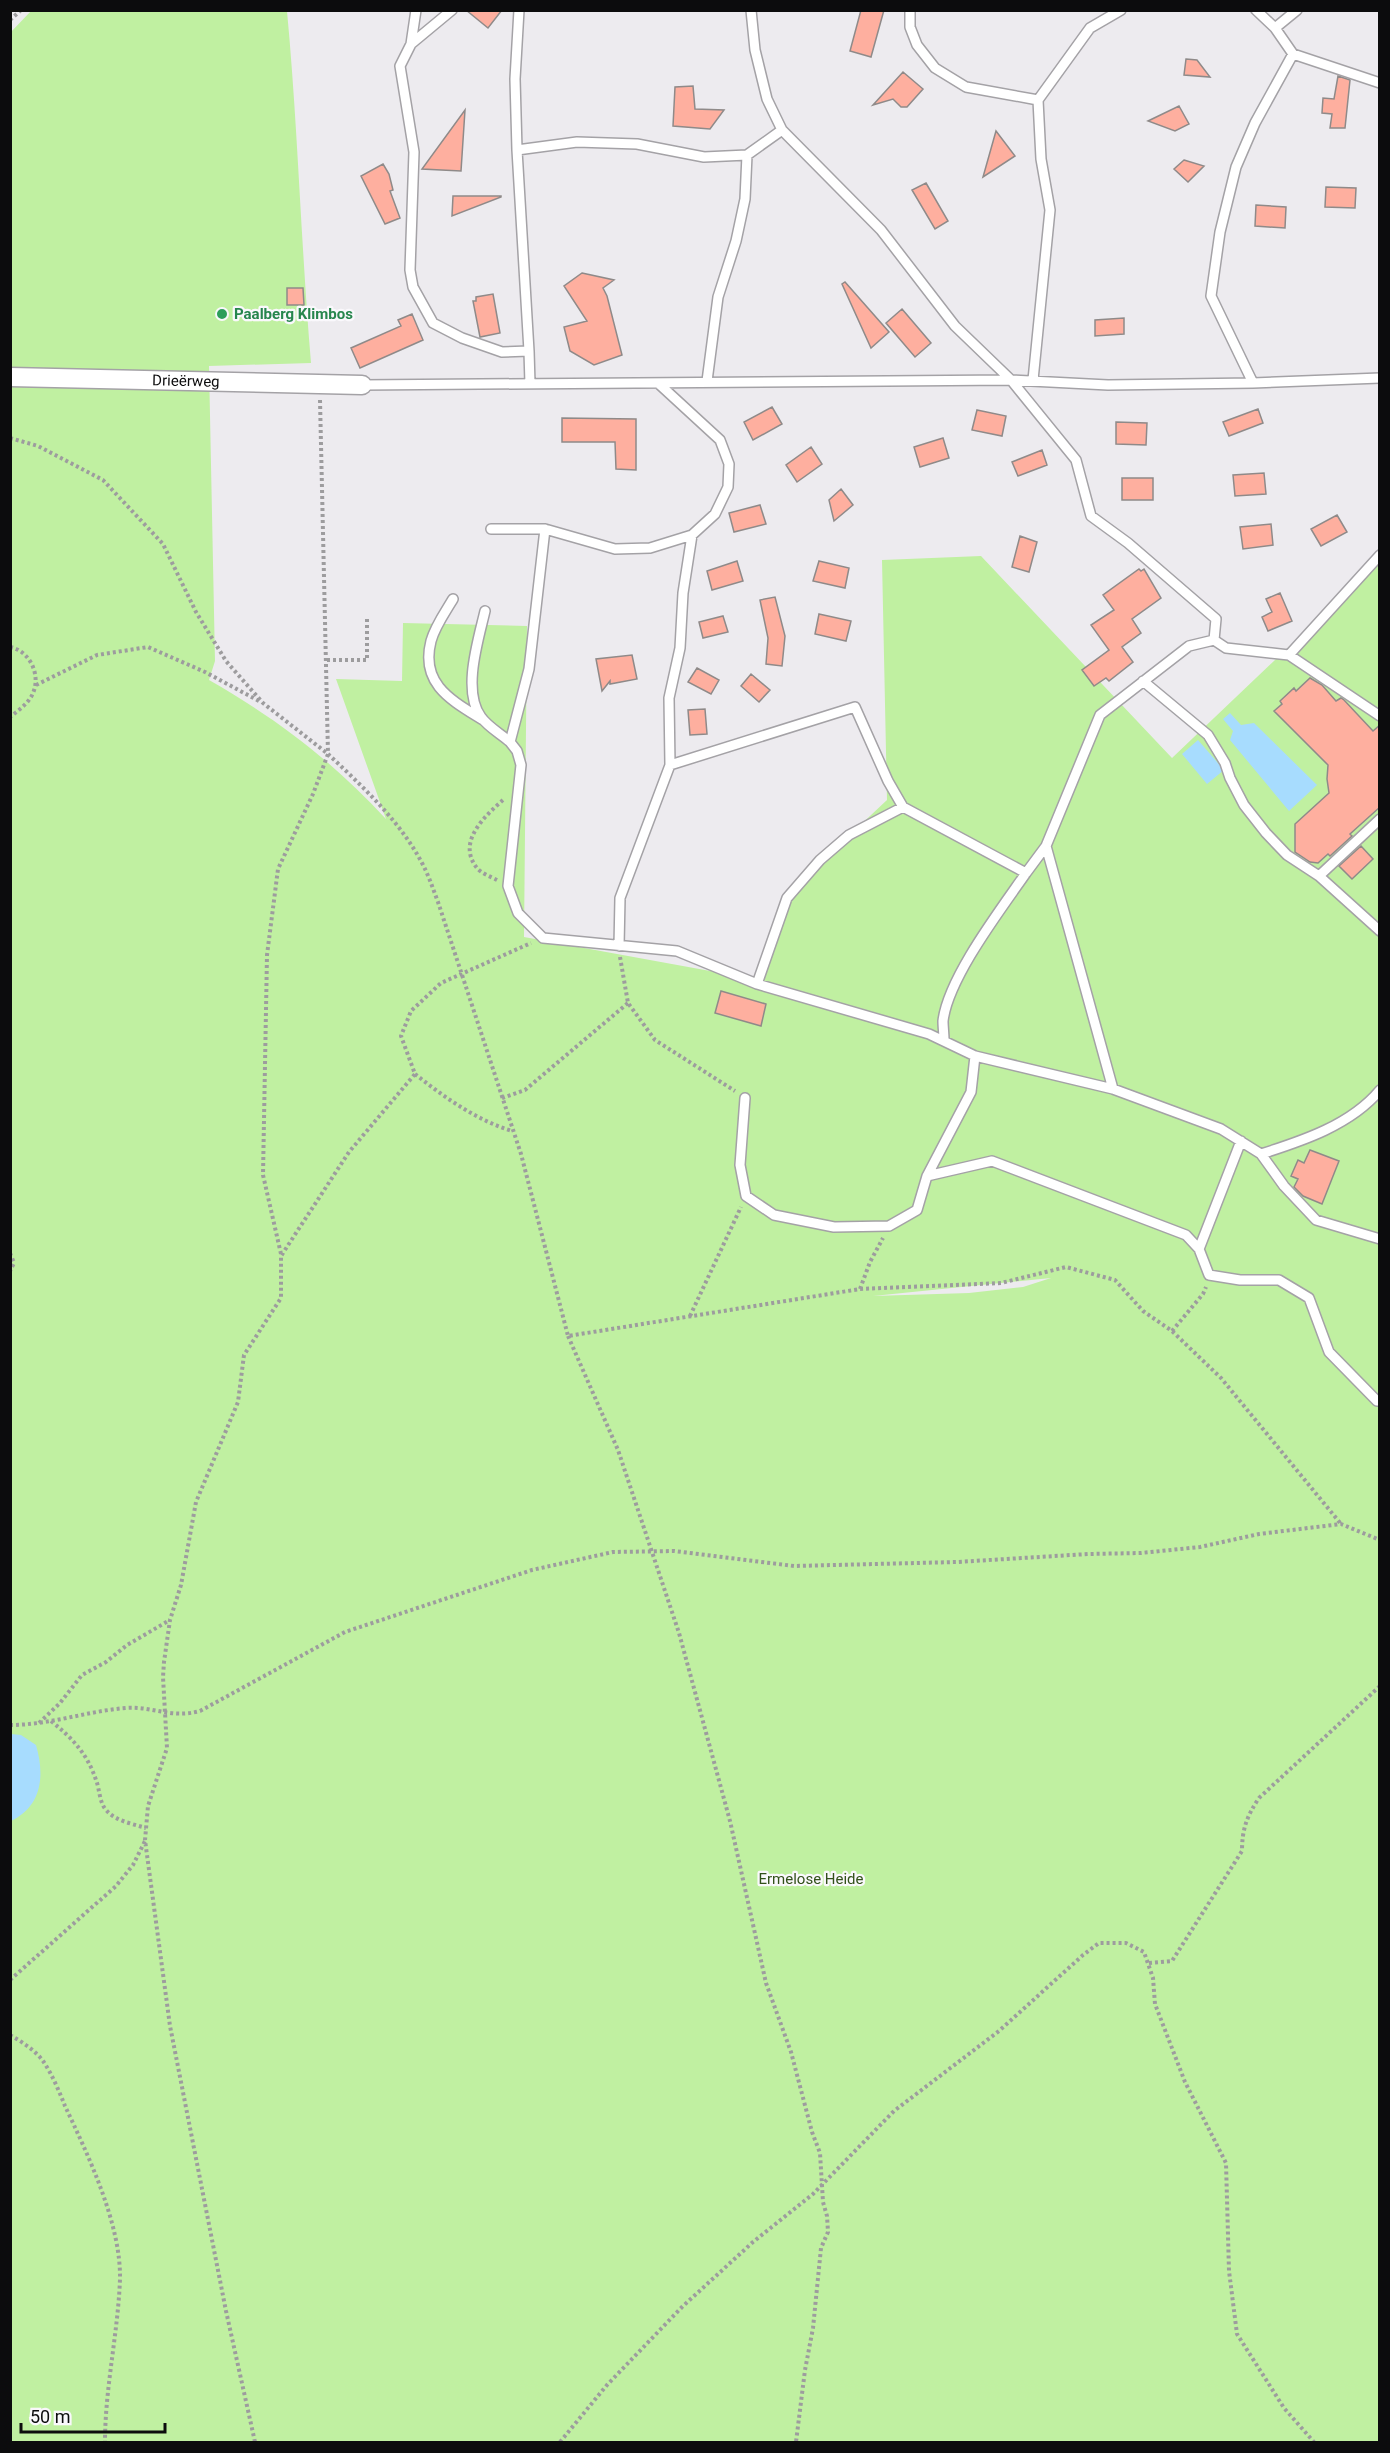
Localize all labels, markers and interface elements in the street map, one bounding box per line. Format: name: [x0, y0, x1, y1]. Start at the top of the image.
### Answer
place label: Paalberg Klimbos: [234, 305, 353, 323]
marker: Paalberg Klimbos: [215, 307, 229, 321]
street label: Drieërweg: [152, 371, 220, 391]
park label: Ermelose Heide: [758, 1870, 864, 1888]
scale bar: [21, 2396, 165, 2434]
text: 50 m: [30, 2406, 70, 2427]

